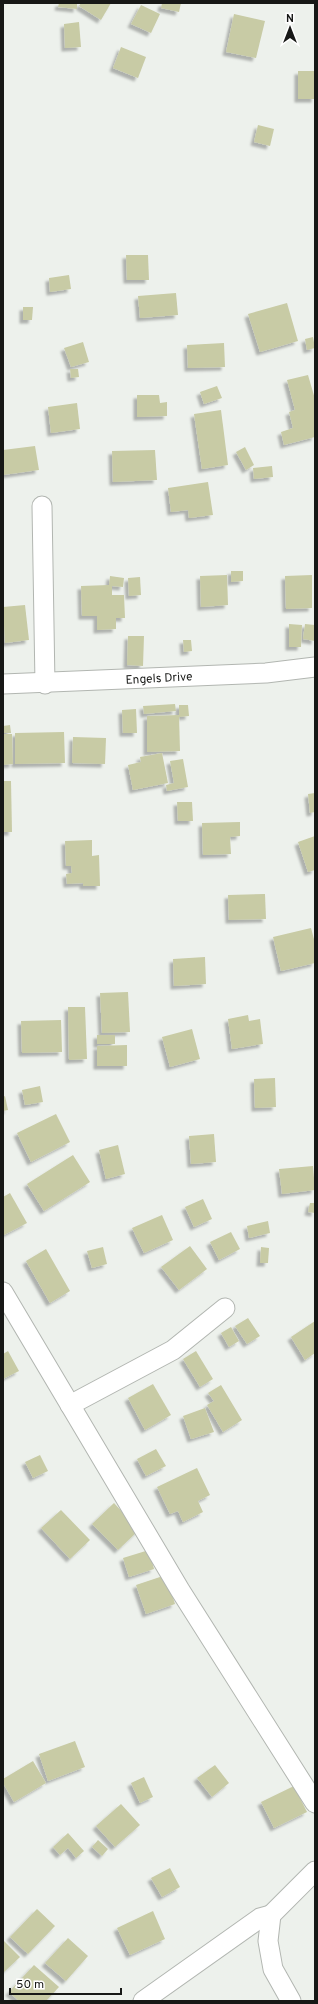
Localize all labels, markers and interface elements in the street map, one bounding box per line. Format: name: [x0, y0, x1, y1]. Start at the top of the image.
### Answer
north arrow: [270, 8, 310, 48]
text: N: [286, 12, 294, 26]
street label: Engels Drive: [125, 669, 193, 689]
scale bar: [10, 1970, 121, 1996]
text: 50 m: [16, 1977, 44, 1993]

